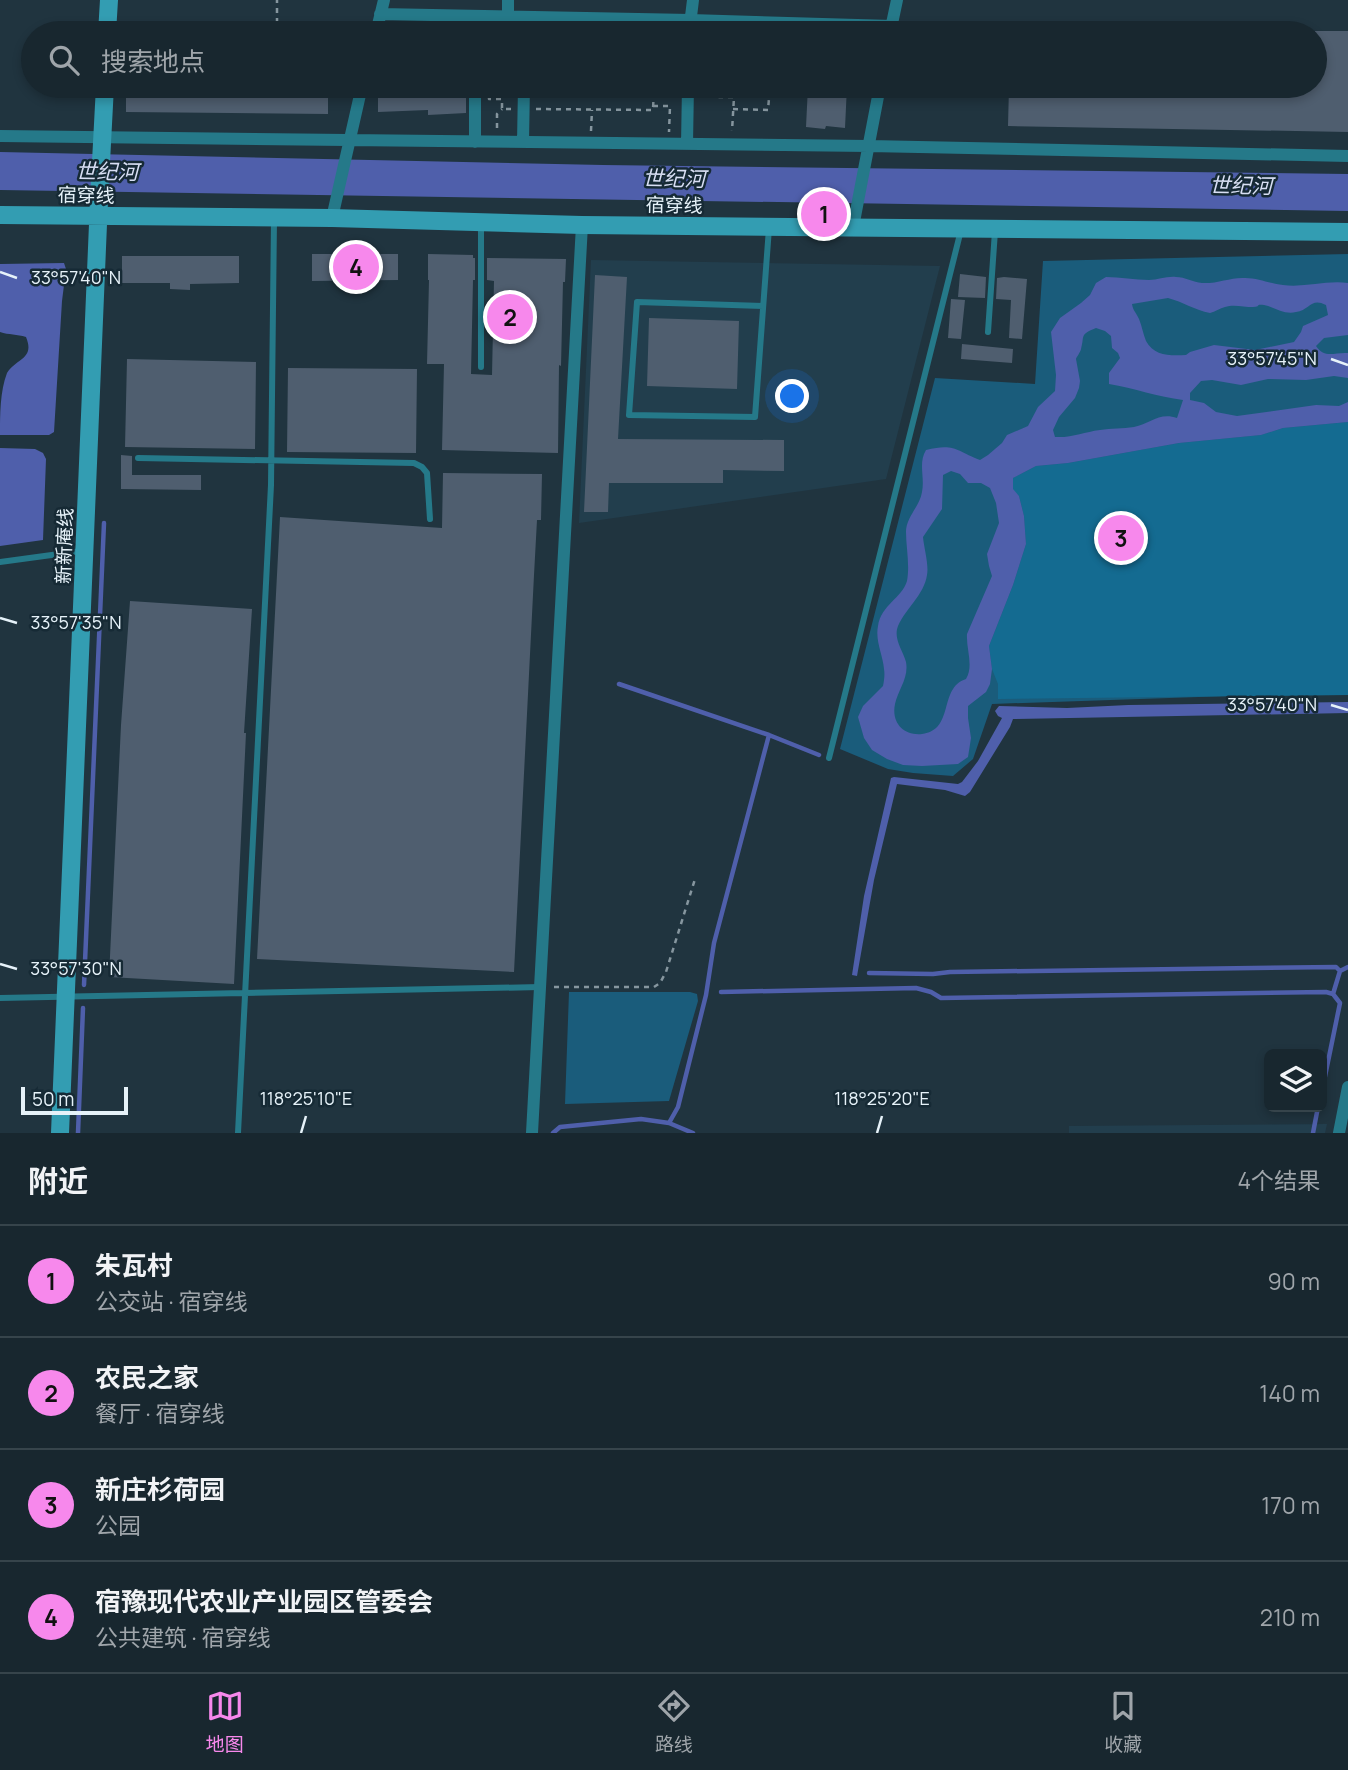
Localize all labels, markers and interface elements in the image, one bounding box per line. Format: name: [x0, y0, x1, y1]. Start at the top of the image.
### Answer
search box: [21, 21, 1327, 98]
icon: search: [45, 41, 83, 79]
text: 搜索地点: [101, 43, 205, 79]
water label: 世纪河: [75, 156, 143, 186]
water label: 世纪河: [642, 163, 710, 193]
water label: 世纪河: [1209, 170, 1277, 200]
street label: 宿穿线: [57, 182, 115, 208]
pin: 1: [801, 188, 847, 240]
street label: 宿穿线: [645, 192, 703, 218]
pin: 4: [333, 241, 379, 293]
text: 33°57'40"N: [31, 265, 121, 289]
pin: 2: [487, 291, 533, 343]
text: 33°57'45"N: [1227, 346, 1317, 370]
your location: [775, 379, 809, 413]
street label: 新新庵线: [50, 508, 78, 584]
pin: 3: [1098, 512, 1144, 564]
text: 33°57'35"N: [30, 610, 122, 634]
text: 33°57'40"N: [1227, 692, 1317, 716]
text: 33°57'30"N: [30, 956, 122, 980]
map controls: [1264, 1049, 1327, 1112]
button: layers: [1264, 1049, 1327, 1112]
scale bar: [21, 1084, 128, 1116]
text: 50 m: [32, 1086, 74, 1112]
text: 118°25'10"E: [260, 1086, 352, 1110]
text: 118°25'20"E: [834, 1086, 930, 1110]
text: 附近: [28, 1160, 88, 1201]
text: 4个结果: [1237, 1164, 1320, 1196]
text: 朱瓦村: [95, 1247, 173, 1283]
text: 1: [46, 1265, 56, 1297]
text: 90 m: [1268, 1265, 1320, 1297]
text: 公交站 · 宿穿线: [95, 1285, 247, 1317]
text: 农民之家: [95, 1359, 199, 1395]
text: 2: [44, 1377, 58, 1409]
text: 140 m: [1259, 1377, 1320, 1409]
text: 餐厅 · 宿穿线: [95, 1397, 224, 1429]
text: 新庄杉荷园: [95, 1471, 225, 1507]
text: 3: [44, 1489, 58, 1521]
text: 170 m: [1261, 1489, 1320, 1521]
text: 公园: [95, 1509, 141, 1541]
text: 宿豫现代农业产业园区管委会: [95, 1583, 433, 1619]
text: 4: [44, 1601, 58, 1633]
text: 210 m: [1260, 1601, 1320, 1633]
text: 公共建筑 · 宿穿线: [95, 1621, 270, 1653]
tab: 地图: [206, 1687, 244, 1757]
tab: 路线: [655, 1687, 693, 1757]
tab: 收藏: [1104, 1687, 1142, 1757]

